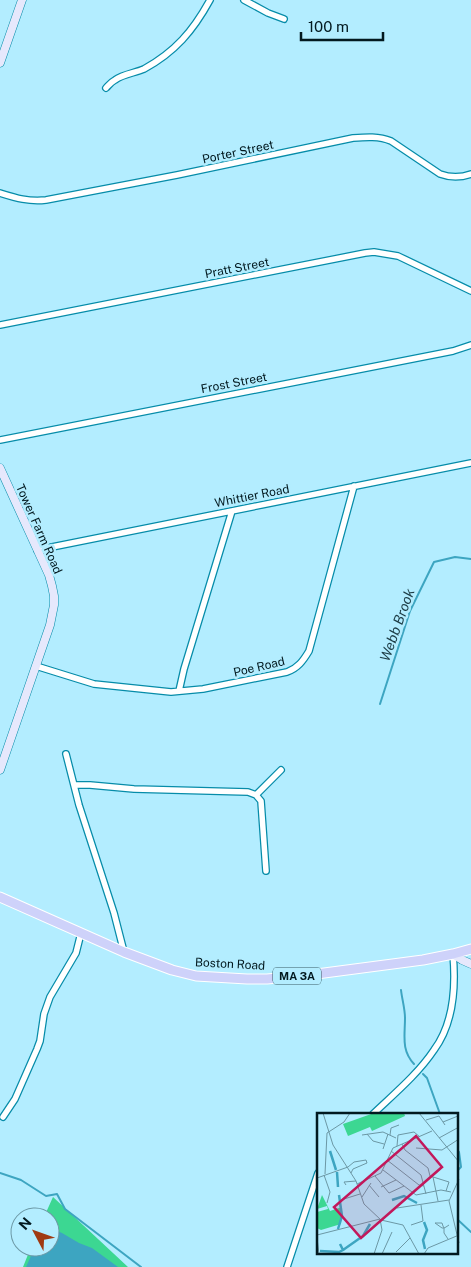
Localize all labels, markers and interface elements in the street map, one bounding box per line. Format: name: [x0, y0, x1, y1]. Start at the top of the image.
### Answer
scale bar: [301, 10, 384, 42]
text: 100 m: [308, 18, 349, 35]
street label: Porter Street: [201, 138, 275, 166]
street label: Pratt Street: [204, 255, 271, 281]
street label: Frost Street: [200, 370, 269, 396]
street label: Tower Farm Road: [13, 482, 65, 576]
street label: Whittier Road: [213, 482, 291, 510]
water label: Webb Brook: [376, 586, 418, 664]
street label: Poe Road: [232, 654, 286, 680]
street label: Boston Road: [195, 955, 265, 973]
road number: MA 3A: [273, 968, 321, 984]
inset map: [317, 1113, 458, 1254]
north arrow: [10, 1207, 60, 1257]
text: N: [16, 1214, 35, 1233]

